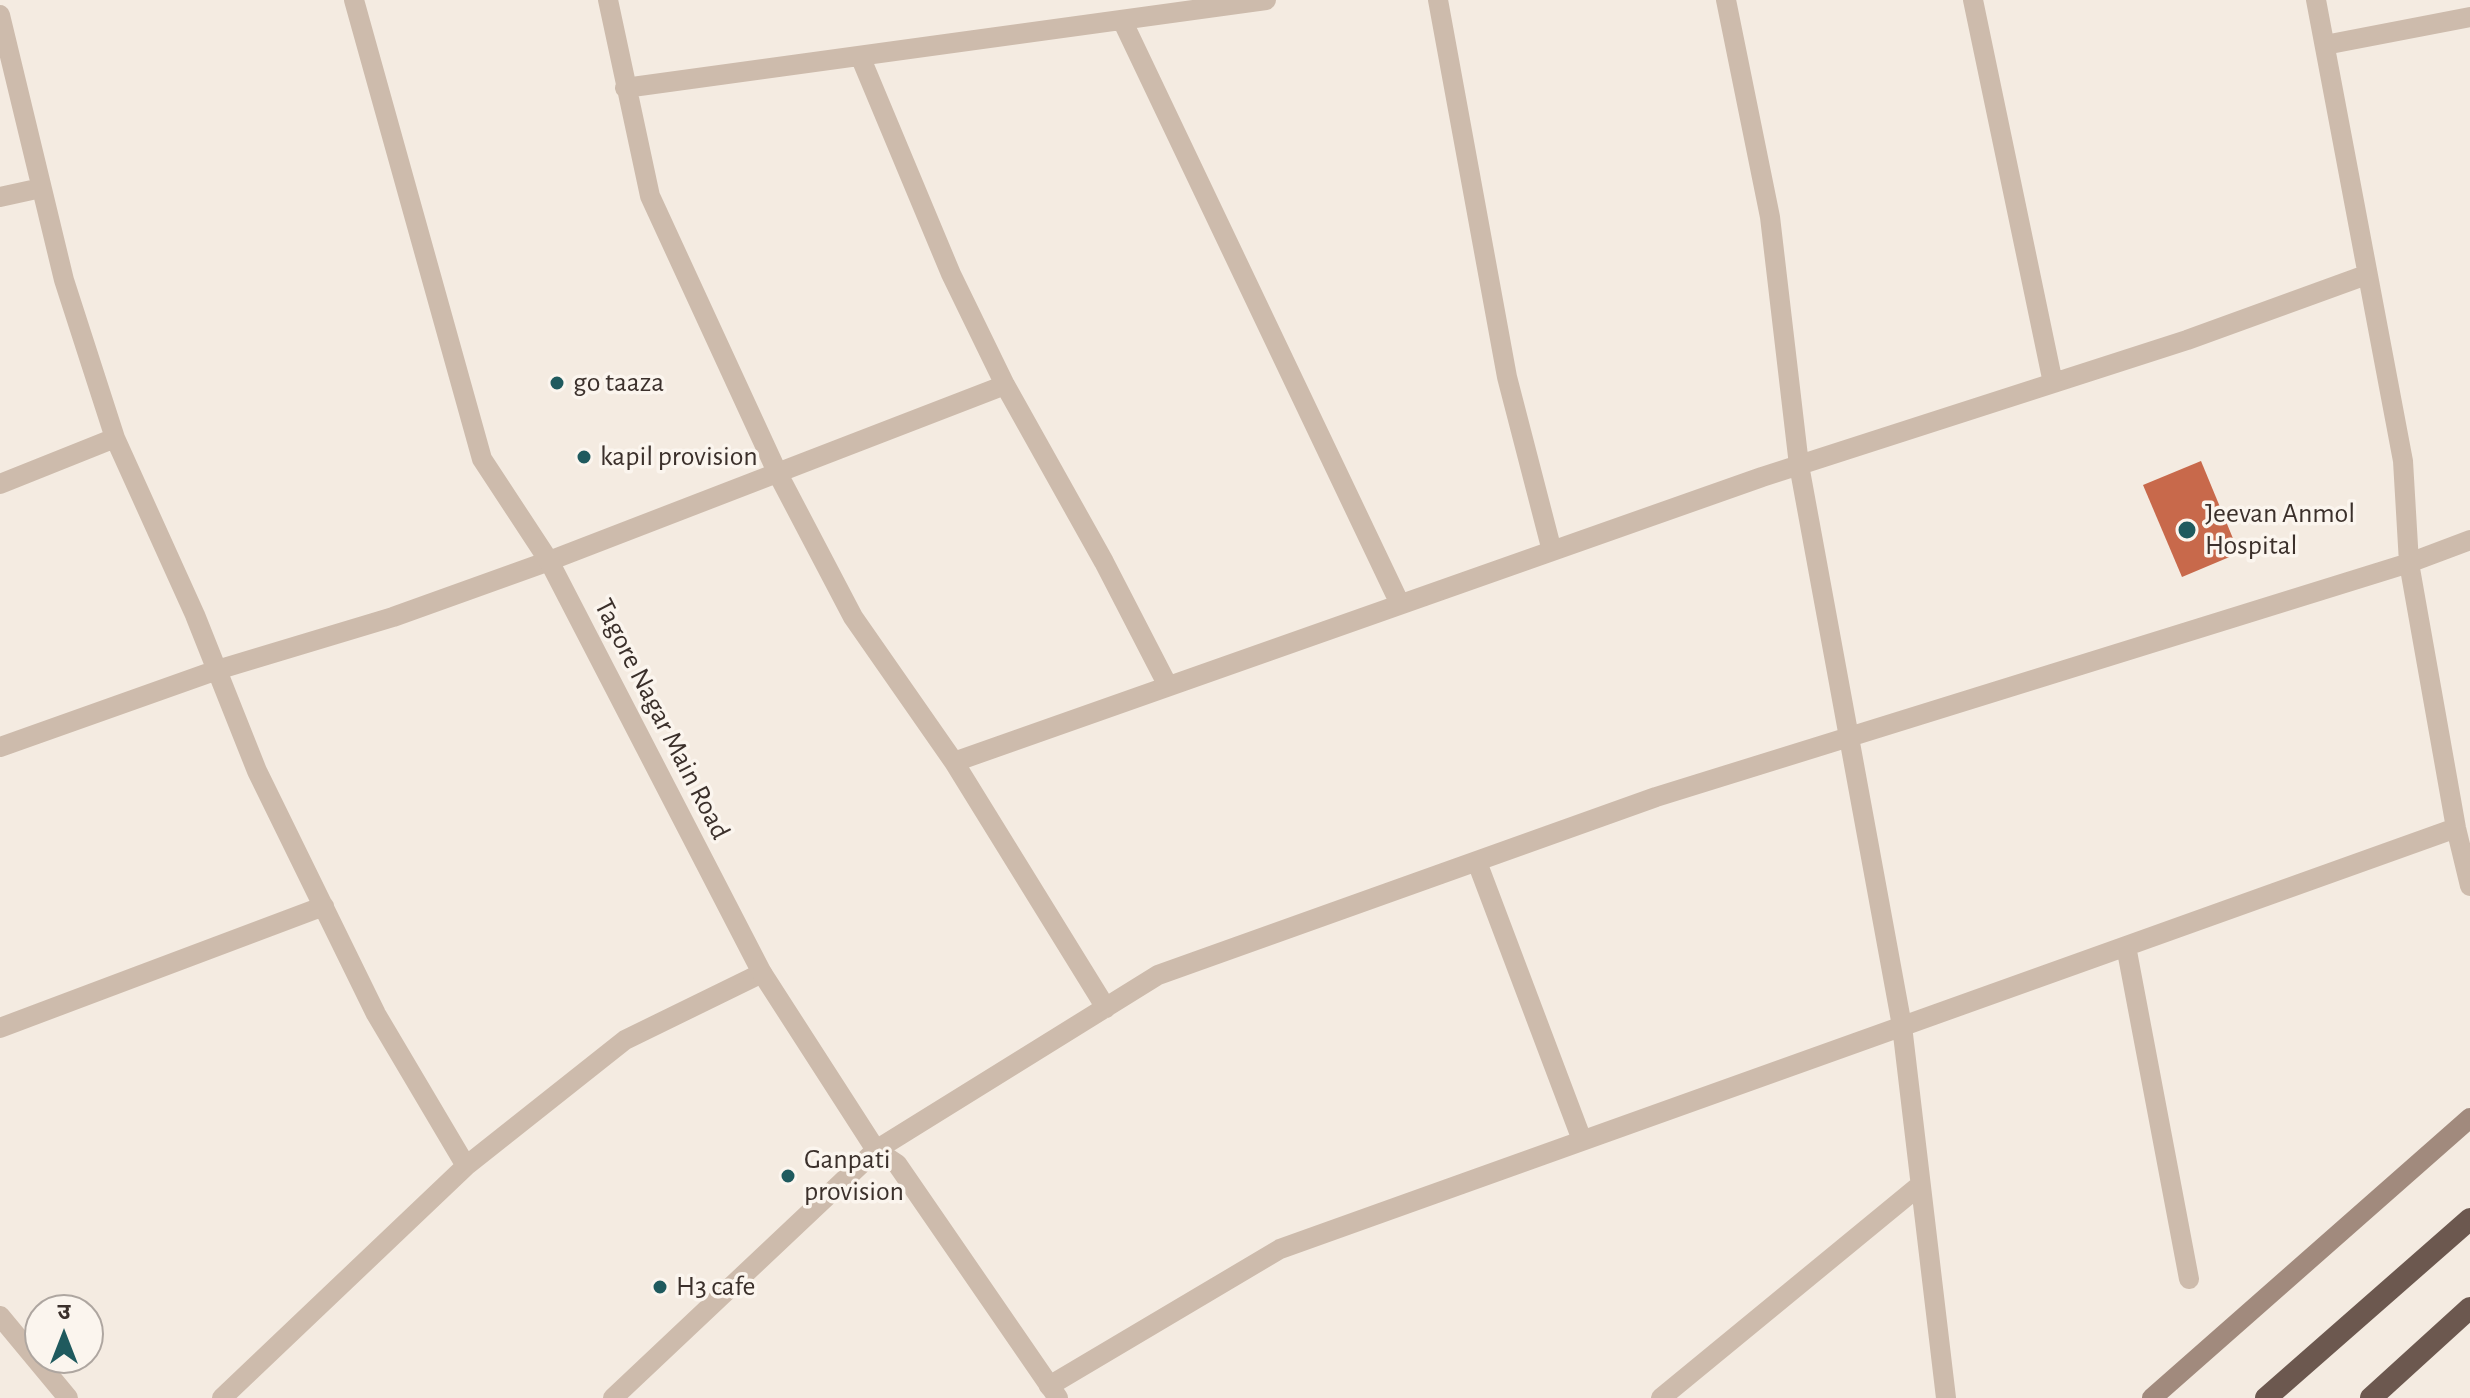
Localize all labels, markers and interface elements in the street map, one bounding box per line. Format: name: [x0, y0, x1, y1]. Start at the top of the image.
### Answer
place label: go taaza: [573, 366, 664, 400]
marker: go taaza: [548, 374, 566, 392]
place label: kapil provision: [600, 440, 758, 474]
marker: kapil provision: [575, 448, 593, 466]
place label: Jeevan Anmol Hospital: [2205, 497, 2355, 563]
marker: Jeevan Anmol Hospital: [2176, 519, 2198, 541]
street label: Tagore Nagar Main Road: [587, 593, 737, 845]
place label: Ganpati provision: [804, 1143, 904, 1209]
marker: Ganpati provision: [779, 1167, 797, 1185]
place label: H3 cafe: [676, 1270, 755, 1304]
marker: H3 cafe: [651, 1278, 669, 1296]
north arrow: [24, 1294, 104, 1374]
text: उ: [58, 1301, 70, 1323]

